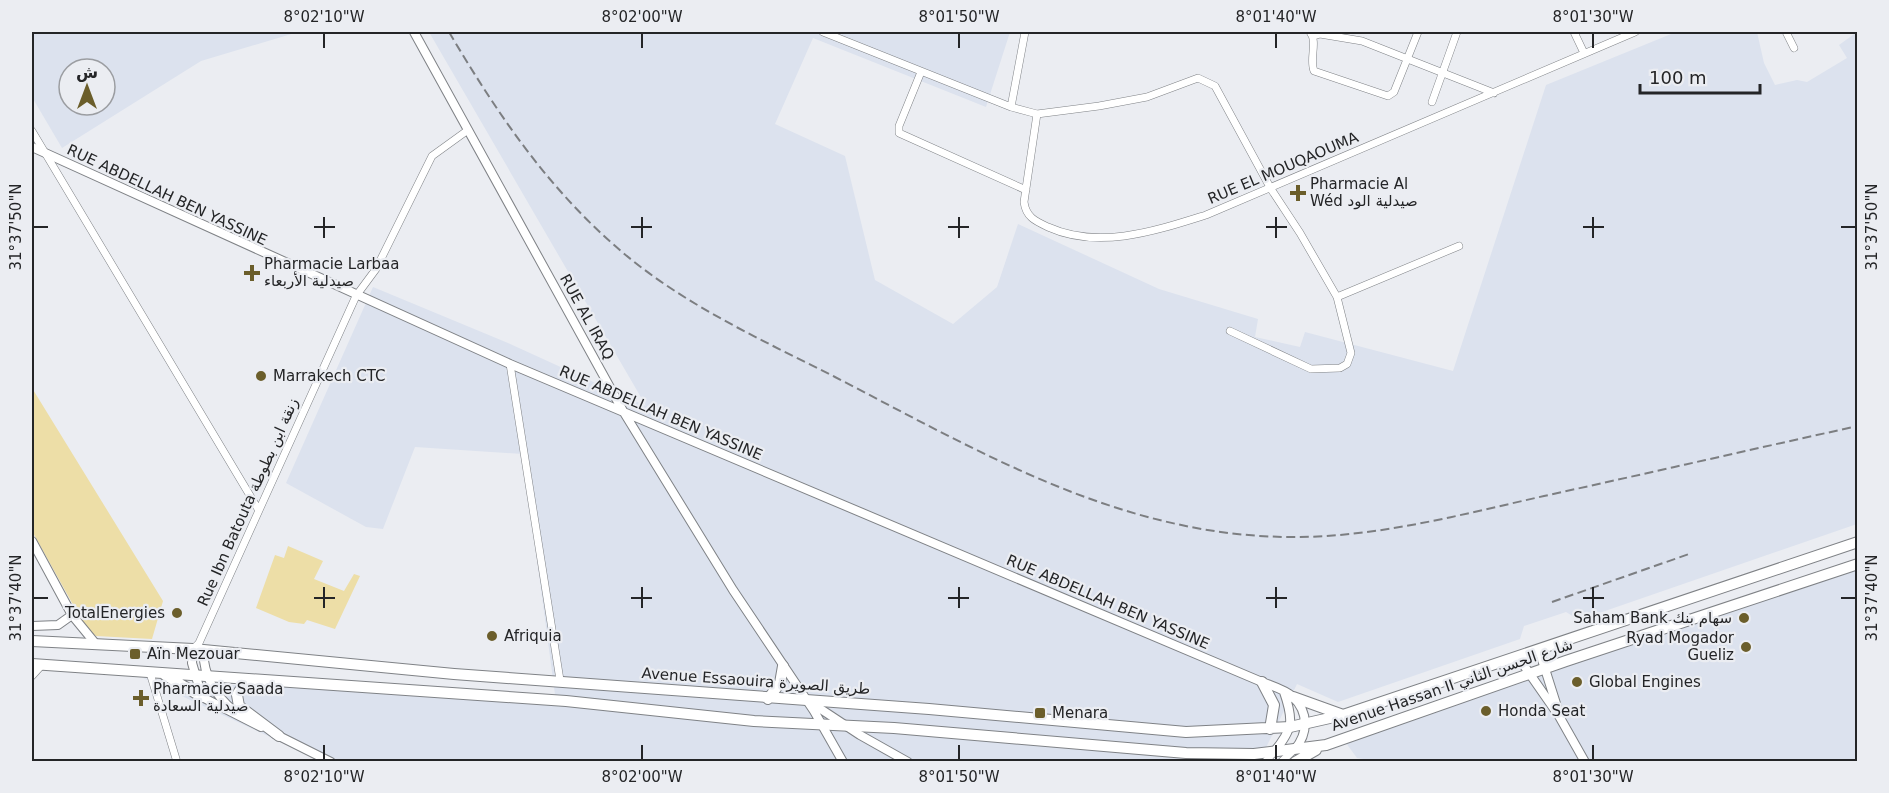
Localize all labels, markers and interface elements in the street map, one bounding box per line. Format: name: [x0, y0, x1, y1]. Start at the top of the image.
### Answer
text: 8°02'10"W: [283, 8, 365, 26]
text: 8°02'00"W: [601, 8, 683, 26]
text: 8°01'50"W: [918, 8, 1000, 26]
text: 8°01'40"W: [1235, 8, 1317, 26]
text: 8°01'30"W: [1552, 8, 1634, 26]
north arrow: [57, 57, 117, 117]
scale bar: [1640, 57, 1760, 95]
text: ش: [76, 63, 98, 82]
text: 100 m: [1649, 67, 1707, 88]
street label: RUE EL MOUQAOUMA: [1205, 128, 1362, 208]
street label: RUE ABDELLAH BEN YASSINE: [64, 141, 270, 249]
place label: Pharmacie Al Wéd صيدلية الود: [1310, 175, 1418, 210]
text: 31°37'50"N: [7, 183, 25, 271]
text: 31°37'50"N: [1863, 183, 1881, 271]
marker: Pharmacie Al Wéd صيدلية الود: [1291, 186, 1305, 200]
place label: Pharmacie Larbaa صيدلية الأربعاء: [264, 255, 399, 290]
marker: Pharmacie Larbaa صيدلية الأربعاء: [245, 266, 259, 280]
street label: RUE AL IRAQ: [556, 271, 618, 363]
street label: RUE ABDELLAH BEN YASSINE: [557, 362, 765, 464]
place label: Marrakech CTC: [273, 367, 386, 385]
marker: Marrakech CTC: [254, 369, 268, 383]
street label: Rue Ibn Batouta زنقة ابن بطوطة: [194, 395, 302, 609]
street label: RUE ABDELLAH BEN YASSINE: [1004, 551, 1212, 653]
text: 31°37'40"N: [7, 554, 25, 642]
text: 31°37'40"N: [1863, 554, 1881, 642]
place label: TotalEnergies: [64, 604, 165, 622]
marker: TotalEnergies: [170, 606, 184, 620]
place label: Saham Bank سهام بنك: [1573, 609, 1732, 627]
marker: Saham Bank سهام بنك: [1737, 611, 1751, 625]
place label: Afriquia: [504, 627, 562, 645]
marker: Afriquia: [485, 629, 499, 643]
place label: Ryad Mogador Gueliz: [1626, 629, 1735, 664]
street label: Avenue Hassan II شارع الحسن الثاني: [1329, 635, 1575, 736]
marker: Ryad Mogador Gueliz: [1739, 640, 1753, 654]
place label: Aïn Mezouar: [147, 645, 241, 663]
marker: Aïn Mezouar: [128, 647, 142, 661]
street label: Avenue Essaouira طريق الصويرة: [641, 664, 871, 698]
place label: Global Engines: [1589, 673, 1701, 691]
marker: Global Engines: [1570, 675, 1584, 689]
place label: Pharmacie Saada صيدلية السعادة: [153, 680, 283, 715]
marker: Pharmacie Saada صيدلية السعادة: [134, 691, 148, 705]
place label: Honda Seat: [1498, 702, 1585, 720]
place label: Menara: [1052, 704, 1108, 722]
marker: Honda Seat: [1479, 704, 1493, 718]
marker: Menara: [1033, 706, 1047, 720]
text: 8°02'10"W: [283, 768, 365, 786]
text: 8°02'00"W: [601, 768, 683, 786]
text: 8°01'50"W: [918, 768, 1000, 786]
text: 8°01'40"W: [1235, 768, 1317, 786]
text: 8°01'30"W: [1552, 768, 1634, 786]

